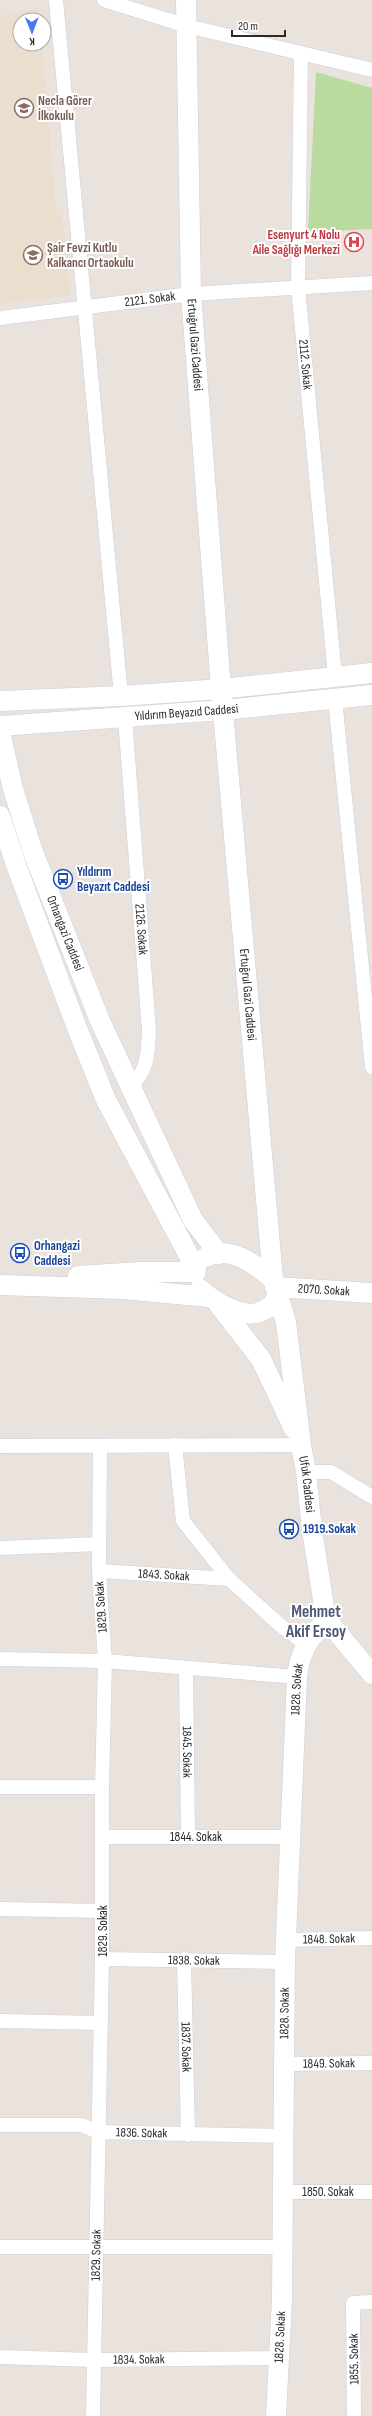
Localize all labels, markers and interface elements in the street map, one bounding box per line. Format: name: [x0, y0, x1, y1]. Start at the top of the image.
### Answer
north arrow: [12, 12, 52, 52]
scale bar: [232, 12, 285, 38]
text: 20 m: [238, 19, 258, 34]
text: K: [29, 35, 35, 48]
place label: Necla Görer İlkokulu: [38, 93, 92, 124]
school or university icon: Necla Görer İlkokulu: [13, 97, 35, 119]
place label: Esenyurt 4 Nolu Aile Sağlığı Merkezi: [252, 227, 340, 258]
hospital icon: Esenyurt 4 Nolu Aile Sağlığı Merkezi: [343, 231, 365, 253]
place label: Şair Fevzi Kutlu Kalkancı Ortaokulu: [47, 240, 134, 271]
school or university icon: Şair Fevzi Kutlu Kalkancı Ortaokulu: [22, 244, 44, 266]
street label: 2121. Sokak: [124, 288, 176, 310]
street label: Ertuğrul Gazi Caddesi: [183, 298, 206, 391]
street label: 2112. Sokak: [295, 339, 316, 391]
street label: Yıldırım Beyazıd Caddesi: [134, 701, 239, 724]
place label: Yıldırım Beyazıt Caddesi: [77, 864, 150, 895]
bus stop icon: Yıldırım Beyazıt Caddesi: [52, 868, 74, 890]
street label: Orhangazi Caddesi: [43, 893, 87, 973]
street label: 2126. Sokak: [131, 903, 151, 956]
street label: Ertuğrul Gazi Caddesi: [236, 948, 260, 1041]
place label: Orhangazi Caddesi: [34, 1238, 80, 1269]
bus stop icon: Orhangazi Caddesi: [9, 1242, 31, 1264]
street label: 2070. Sokak: [297, 1280, 350, 1300]
street label: Ufuk Caddesi: [295, 1455, 318, 1513]
bus stop icon: 1919.Sokak: [278, 1518, 300, 1540]
place label: 1919.Sokak: [303, 1521, 357, 1537]
street label: 1843. Sokak: [137, 1565, 190, 1585]
street label: 1829. Sokak: [91, 1581, 111, 1633]
district label: Mehmet Akif Ersoy: [285, 1602, 346, 1642]
street label: 1828. Sokak: [287, 1662, 307, 1716]
street label: 1845. Sokak: [179, 1726, 195, 1778]
street label: 1844. Sokak: [170, 1829, 222, 1845]
street label: 1829. Sokak: [95, 1905, 111, 1957]
street label: 1848. Sokak: [303, 1930, 355, 1948]
street label: 1838. Sokak: [168, 1952, 220, 1969]
street label: 1828. Sokak: [276, 1987, 293, 2039]
street label: 1837. Sokak: [177, 2022, 195, 2072]
street label: 1849. Sokak: [303, 2055, 355, 2072]
street label: 1836. Sokak: [116, 2124, 168, 2141]
street label: 1850. Sokak: [302, 2184, 354, 2200]
street label: 1829. Sokak: [88, 2229, 105, 2281]
street label: 1828. Sokak: [271, 2311, 289, 2363]
street label: 1855. Sokak: [346, 2333, 362, 2385]
street label: 1834. Sokak: [113, 2351, 165, 2368]

